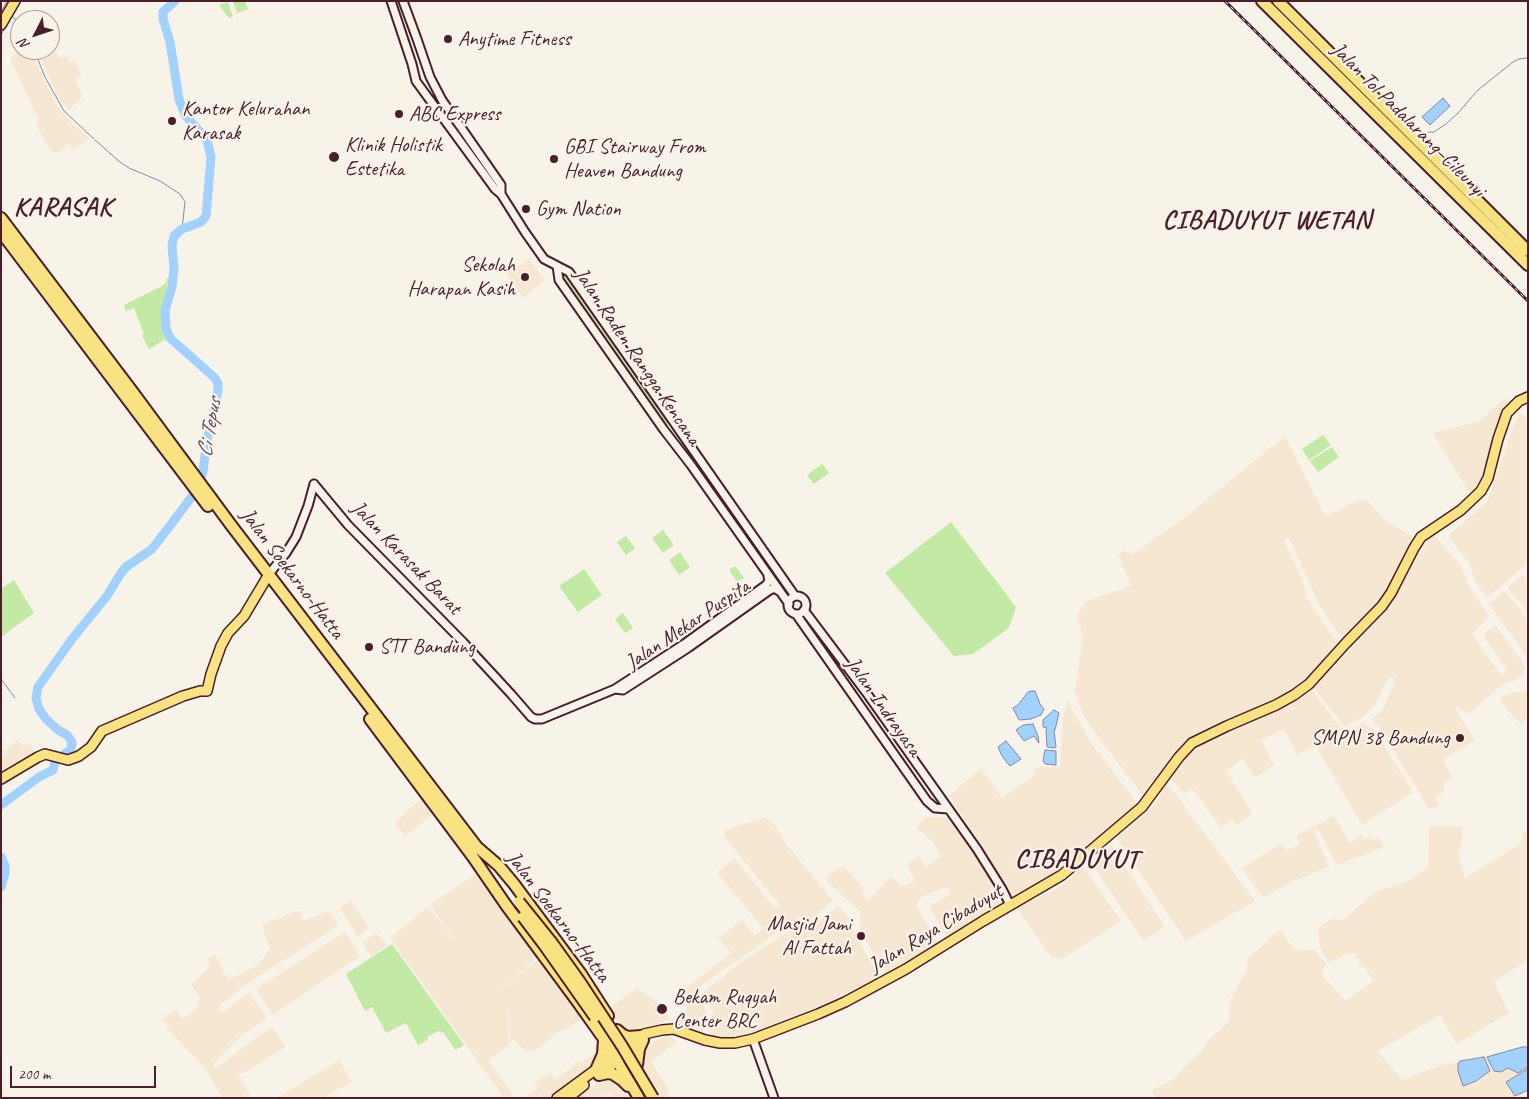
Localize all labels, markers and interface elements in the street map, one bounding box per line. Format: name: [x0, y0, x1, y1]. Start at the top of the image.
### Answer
north arrow: [10, 10, 60, 60]
place label: Anytime Fitness: [458, 26, 571, 52]
marker: Anytime Fitness: [442, 33, 454, 45]
text: N: [15, 36, 33, 53]
street label: Jalan Tol Padalarang–Cileunyi: [1326, 38, 1490, 202]
place label: Kantor Kelurahan Karasak: [182, 96, 310, 146]
place label: ABC Express: [409, 101, 500, 127]
marker: ABC Express: [393, 108, 405, 120]
marker: Kantor Kelurahan Karasak: [166, 115, 178, 127]
place label: Klinik Holistik Estetika: [345, 132, 442, 182]
place label: GBI Stairway From Heaven Bandung: [564, 134, 706, 184]
marker: Klinik Holistik Estetika: [327, 150, 341, 164]
marker: GBI Stairway From Heaven Bandung: [548, 153, 560, 165]
district label: KARASAK: [14, 192, 112, 224]
place label: Gym Nation: [536, 196, 621, 222]
marker: Gym Nation: [520, 203, 532, 215]
district label: CIBADUYUT WETAN: [1161, 205, 1373, 237]
place label: Sekolah Harapan Kasih: [408, 252, 515, 302]
street label: Jalan Raden Rangga Kencana: [568, 263, 706, 451]
marker: Sekolah Harapan Kasih: [519, 271, 531, 283]
water label: Ci Tepus: [192, 397, 228, 459]
street label: Jalan Karasak Barat: [345, 496, 467, 620]
street label: Jalan Soekarno-Hatta: [235, 504, 349, 644]
street label: Jalan Mekar Puspita: [621, 574, 755, 676]
place label: STT Bandung: [379, 634, 475, 660]
marker: STT Bandung: [363, 641, 375, 653]
street label: Jalan Indrayasa: [840, 652, 926, 762]
place label: SMPN 38 Bandung: [1311, 725, 1450, 751]
marker: SMPN 38 Bandung: [1454, 732, 1466, 744]
district label: CIBADUYUT: [1013, 844, 1141, 876]
street label: Jalan Soekarno-Hatta: [501, 847, 615, 987]
street label: Jalan Raya Cibaduyut: [865, 879, 1007, 979]
place label: Masjid Jami Al Fattah: [767, 911, 851, 961]
marker: Masjid Jami Al Fattah: [855, 930, 867, 942]
place label: Bekam Ruqyah Center BRC: [673, 984, 776, 1034]
marker: Bekam Ruqyah Center BRC: [655, 1002, 669, 1016]
scale bar: [12, 1056, 159, 1088]
text: 200 m: [18, 1065, 50, 1084]

